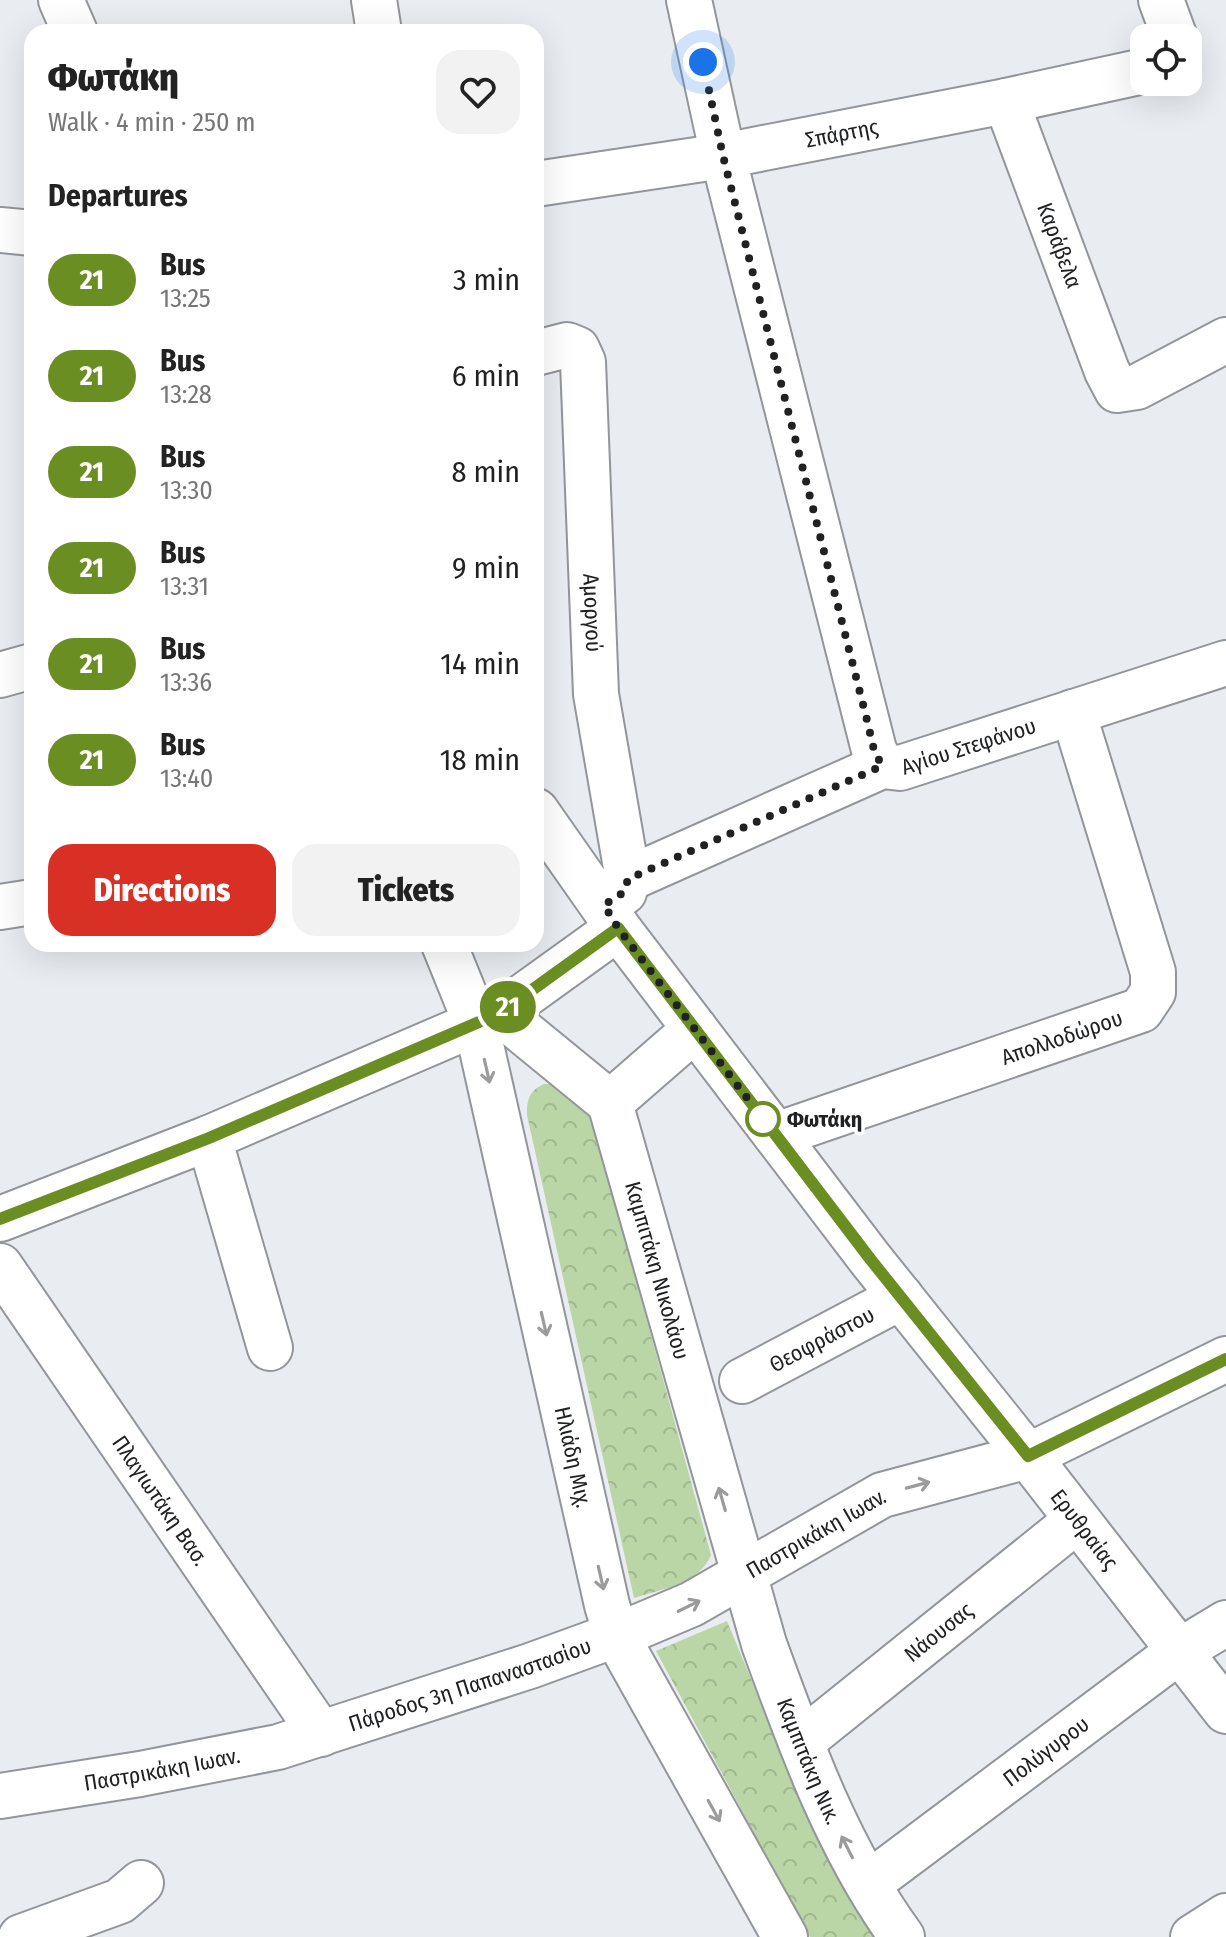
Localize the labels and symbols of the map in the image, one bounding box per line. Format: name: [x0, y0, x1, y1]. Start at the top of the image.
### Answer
your location: [683, 42, 723, 82]
street label: Σπάρτης: [803, 113, 881, 154]
street label: Καράβελα: [1031, 199, 1088, 292]
street label: Αμοργού: [577, 573, 607, 653]
street label: Αγίου Στεφάνου: [898, 712, 1039, 781]
line badge: 21: [472, 981, 544, 1033]
street label: Απολλοδώρου: [998, 1004, 1126, 1071]
one-way arrow: [480, 1057, 495, 1083]
marker: Φωτάκη: [746, 1102, 780, 1136]
place label: Φωτάκη: [787, 1106, 862, 1133]
street label: Καμπιτάκη Νικολάου: [619, 1178, 695, 1363]
street label: Θεοφράστου: [765, 1301, 879, 1378]
one-way arrow: [537, 1311, 552, 1337]
street label: Ηλιάδη Μιχ.: [549, 1404, 598, 1510]
street label: Πλαγιωτάκη Βασ.: [106, 1430, 214, 1571]
one-way arrow: [904, 1477, 930, 1492]
street label: Παστρικάκη Ιωαν.: [741, 1482, 889, 1584]
street label: Ερυθραίας: [1045, 1484, 1124, 1575]
one-way arrow: [714, 1487, 729, 1513]
one-way arrow: [594, 1565, 609, 1590]
street label: Νάουσας: [899, 1596, 978, 1668]
one-way arrow: [676, 1597, 700, 1613]
street label: Πάροδος 3η Παπαναστασίου: [345, 1632, 595, 1737]
street label: Καμπιτάκη Νικ.: [771, 1694, 847, 1829]
street label: Πολύγυρου: [998, 1710, 1094, 1792]
street label: Παστρικάκη Ιωαν.: [82, 1742, 242, 1797]
one-way arrow: [707, 1798, 722, 1822]
one-way arrow: [838, 1835, 854, 1859]

